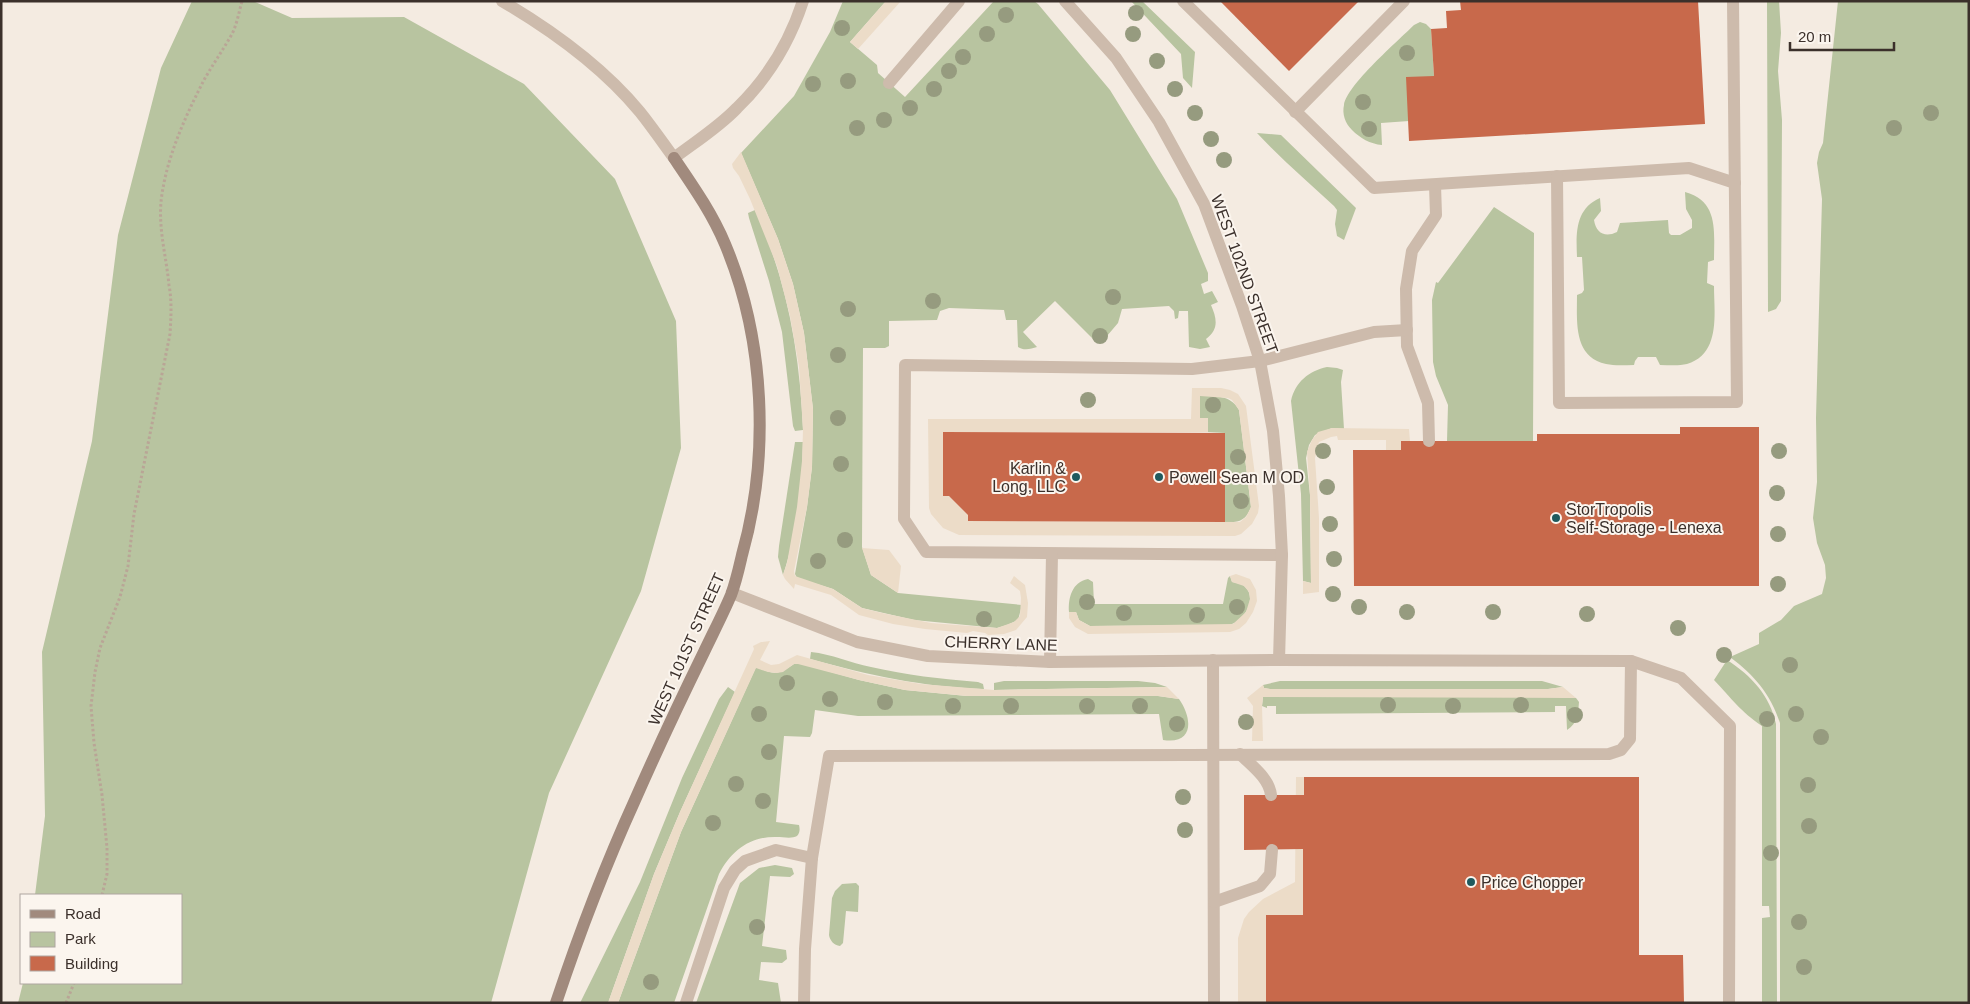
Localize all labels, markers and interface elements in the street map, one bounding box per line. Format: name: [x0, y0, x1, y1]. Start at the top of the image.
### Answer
scale bar: [1790, 20, 1894, 52]
text: 20 m: [1798, 28, 1831, 45]
street label: WEST 102ND STREET: [1208, 192, 1281, 356]
place label: Karlin & Long, LLC: [992, 460, 1066, 495]
place label: Powell Sean M OD: [1169, 469, 1304, 486]
marker: Karlin & Long, LLC: [1070, 471, 1082, 483]
marker: Powell Sean M OD: [1153, 471, 1165, 483]
place label: StorTropolis Self-Storage - Lenexa: [1566, 501, 1722, 536]
marker: StorTropolis Self-Storage - Lenexa: [1550, 512, 1562, 524]
street label: WEST 101ST STREET: [645, 570, 728, 728]
street label: CHERRY LANE: [944, 633, 1058, 654]
place label: Price Chopper: [1481, 874, 1584, 891]
marker: Price Chopper: [1465, 876, 1477, 888]
legend: [20, 894, 182, 984]
text: Road: [65, 905, 101, 922]
text: Park: [65, 930, 96, 947]
text: Building: [65, 955, 118, 972]

